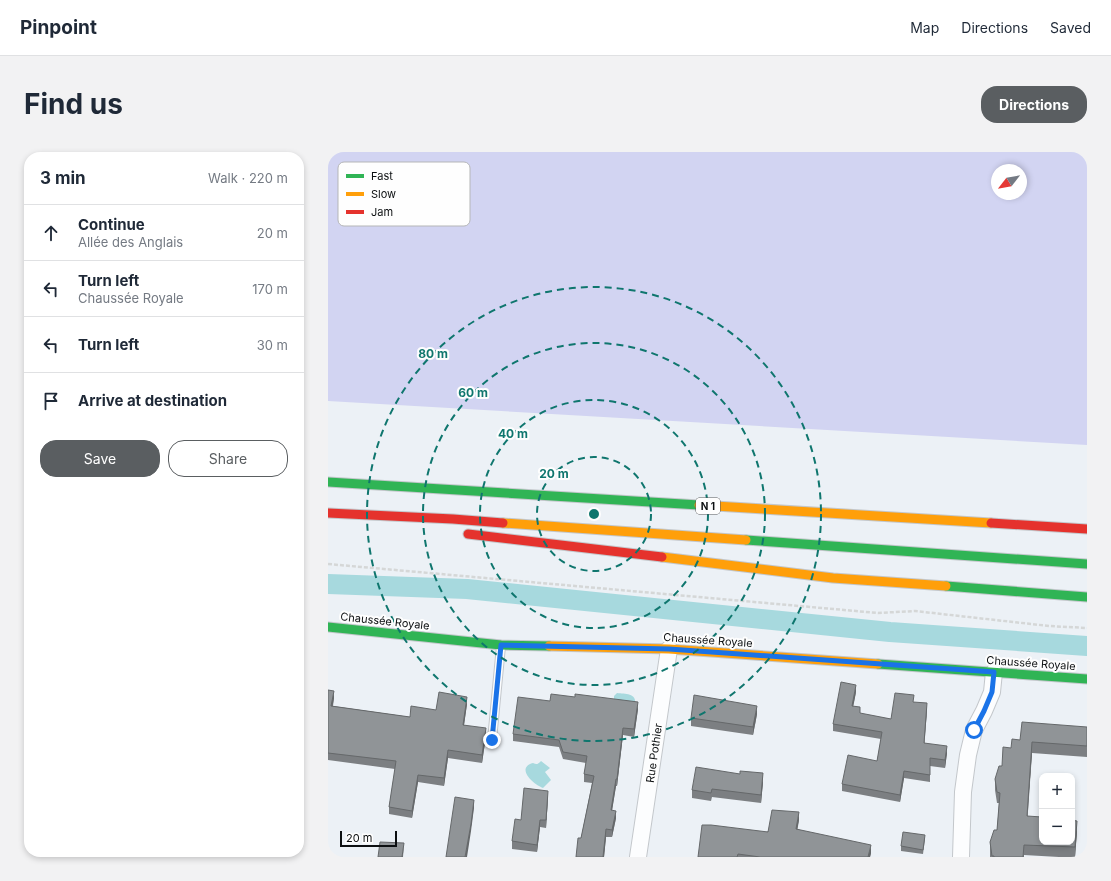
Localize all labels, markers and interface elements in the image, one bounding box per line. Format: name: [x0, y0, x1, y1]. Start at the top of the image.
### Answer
text: Pinpoint: [20, 16, 97, 39]
text: Map: [910, 19, 939, 36]
text: Directions: [961, 19, 1028, 36]
text: Saved: [1050, 19, 1091, 36]
button: Directions: [981, 86, 1087, 123]
text: Find us: [24, 87, 123, 121]
legend: [338, 162, 470, 226]
north arrow: [991, 164, 1027, 200]
text: 3 min: [40, 168, 86, 188]
text: Fast: [371, 169, 393, 183]
text: Walk · 220 m: [208, 170, 288, 186]
text: Slow: [371, 187, 396, 201]
text: Jam: [371, 205, 393, 219]
text: Continue: [78, 215, 145, 234]
icon: ahead: [40, 222, 62, 244]
text: 20 m: [257, 225, 288, 241]
text: Allée des Anglais: [78, 234, 183, 250]
text: Turn left: [78, 271, 139, 290]
icon: left: [40, 278, 62, 300]
text: 170 m: [252, 281, 288, 297]
text: Chaussée Royale: [78, 290, 184, 306]
icon: left: [40, 334, 62, 356]
text: Turn left: [78, 335, 139, 354]
text: 30 m: [257, 337, 288, 353]
text: 80 m: [418, 346, 448, 361]
text: 60 m: [458, 385, 488, 400]
icon: arrive: [40, 390, 62, 412]
text: Arrive at destination: [78, 391, 227, 410]
text: 40 m: [498, 426, 528, 441]
button: Save: [40, 440, 160, 477]
button: Share: [168, 440, 288, 477]
text: 20 m: [539, 466, 569, 481]
road number: N 1: [696, 498, 720, 514]
centre of rings: [587, 507, 601, 521]
street label: Chaussée Royale: [340, 609, 430, 633]
street label: Chaussée Royale: [663, 630, 753, 650]
street label: Chaussée Royale: [986, 653, 1076, 673]
route start: [965, 721, 983, 739]
street label: Rue Pothier: [643, 722, 665, 784]
route end: [483, 731, 501, 749]
map controls: [1039, 773, 1075, 845]
button: +: [1039, 773, 1075, 809]
button: −: [1039, 809, 1075, 845]
scale bar: [340, 829, 397, 848]
text: 20 m: [346, 831, 372, 845]

